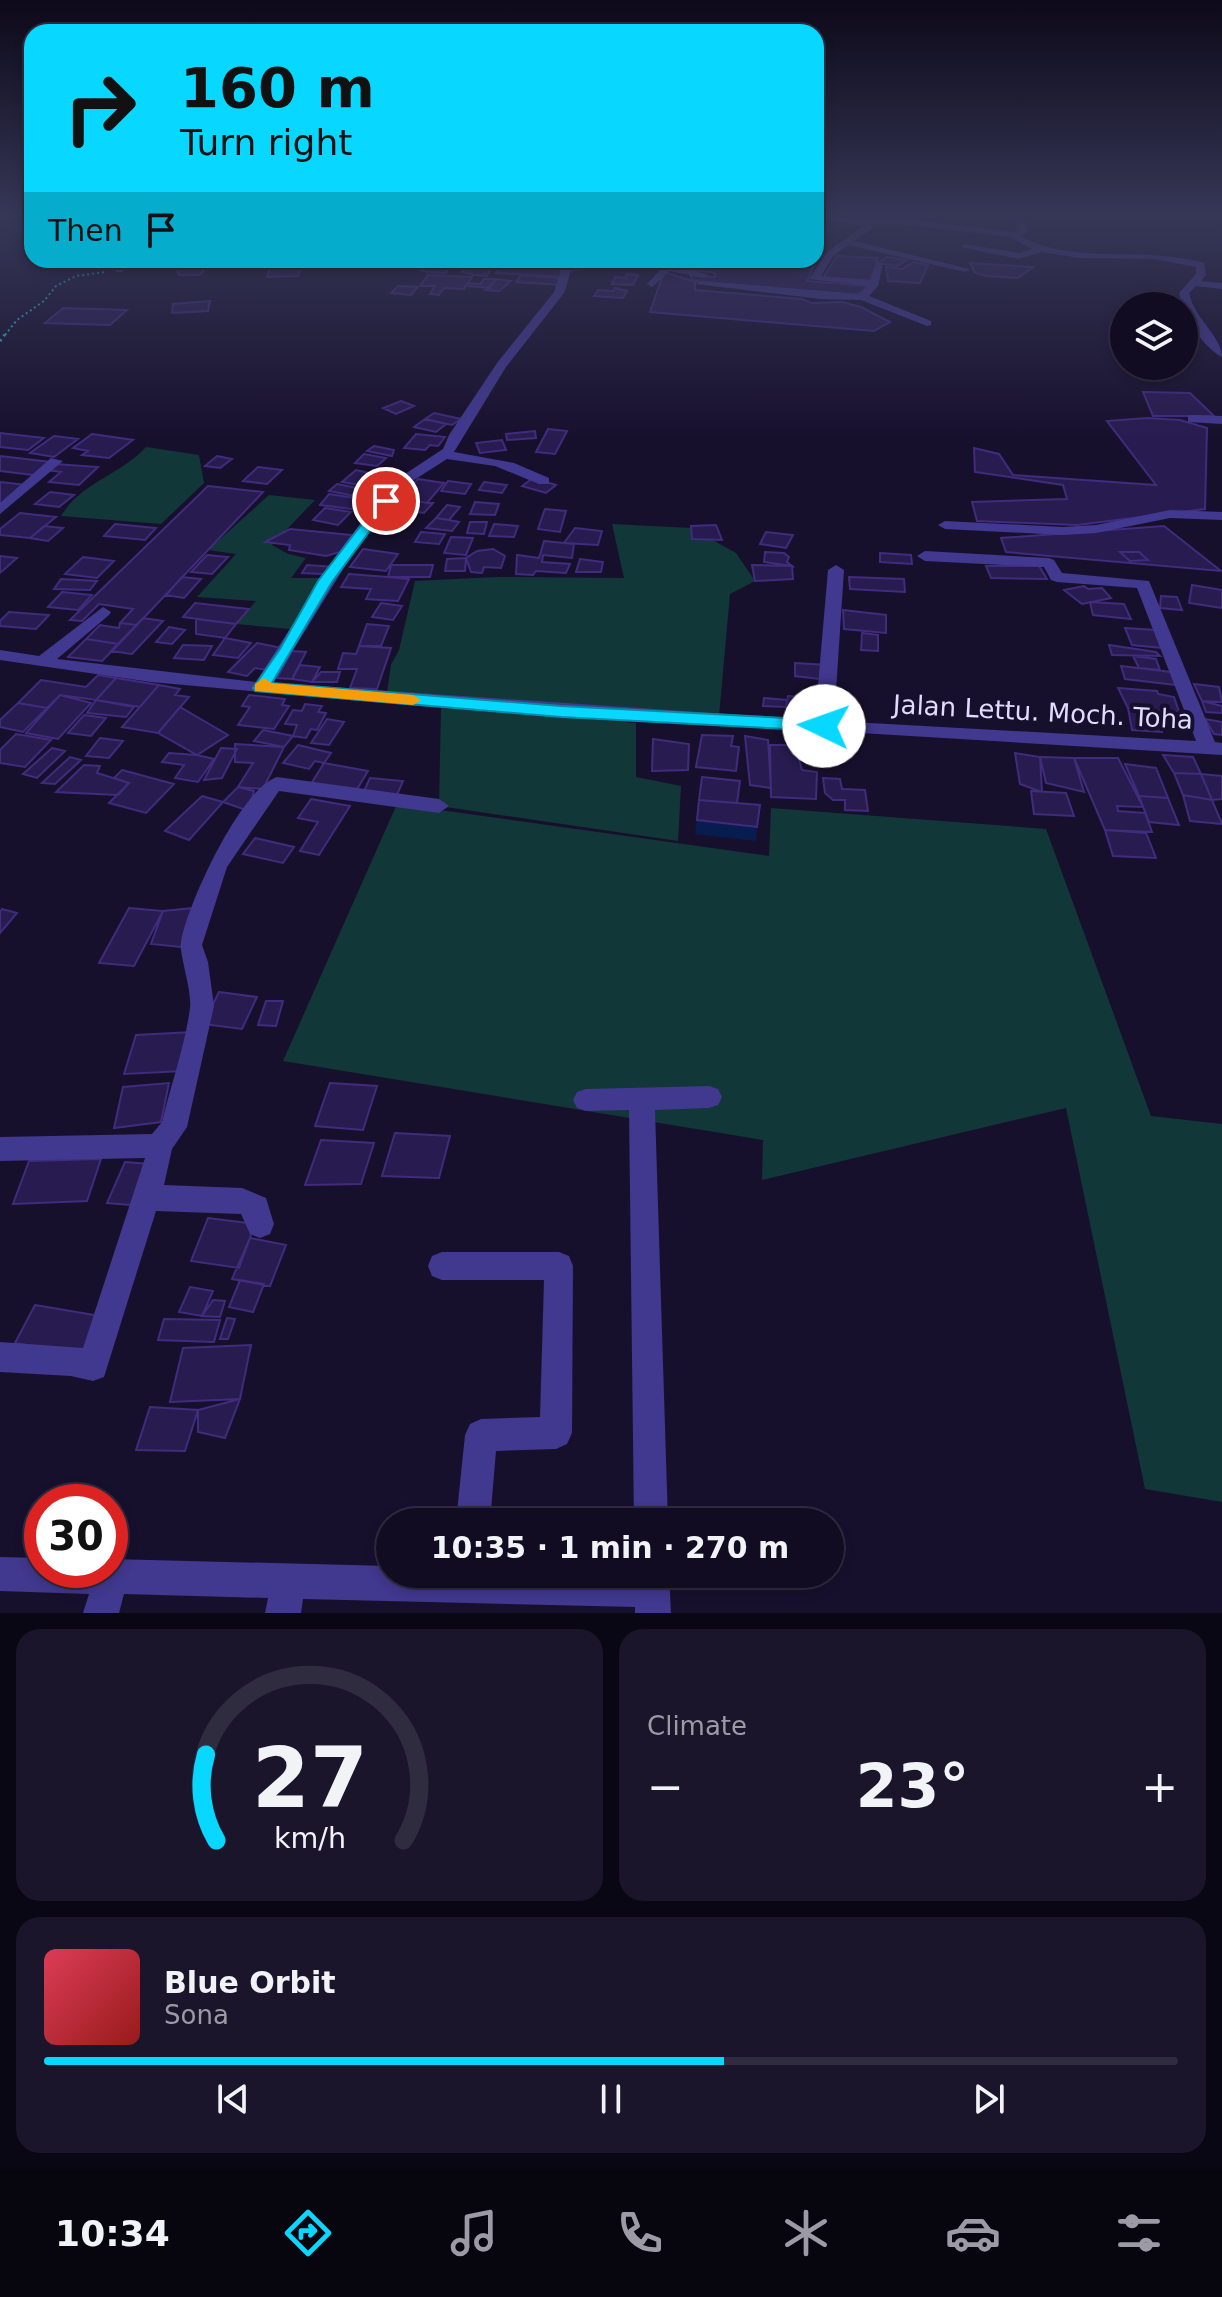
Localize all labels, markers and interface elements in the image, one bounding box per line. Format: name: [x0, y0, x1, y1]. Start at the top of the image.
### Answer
text: 160 m: [180, 55, 375, 120]
icon: right: [48, 56, 152, 160]
text: Turn right: [180, 122, 352, 163]
icon: arrive: [139, 208, 183, 252]
text: Then: [48, 213, 123, 248]
map controls: [1110, 292, 1198, 380]
button: layers: [1110, 292, 1198, 380]
pin: [352, 467, 420, 535]
icon: arrive: [364, 479, 408, 523]
position arrow: [782, 684, 866, 768]
street label: Jalan Lettu. Moch. Toha: [890, 689, 1194, 735]
speed limit sign: 30: [24, 1484, 128, 1588]
text: 10:35 · 1 min · 270 m: [431, 1530, 789, 1565]
text: Climate: [647, 1711, 747, 1741]
text: 27: [252, 1730, 367, 1827]
text: 23°: [856, 1751, 969, 1821]
text: −: [647, 1761, 684, 1812]
text: +: [1141, 1761, 1178, 1812]
text: km/h: [273, 1821, 346, 1855]
text: Blue Orbit: [164, 1965, 336, 2000]
text: Sona: [164, 2000, 229, 2030]
icon: previous: [211, 2077, 255, 2121]
icon: pause: [589, 2077, 633, 2121]
icon: next: [967, 2077, 1011, 2121]
icon: directions: [280, 2205, 336, 2261]
icon: music: [446, 2205, 502, 2261]
icon: phone: [612, 2205, 668, 2261]
icon: climate: [778, 2205, 834, 2261]
icon: car: [945, 2205, 1001, 2261]
icon: filters: [1111, 2205, 1167, 2261]
text: 10:34: [55, 2213, 170, 2254]

